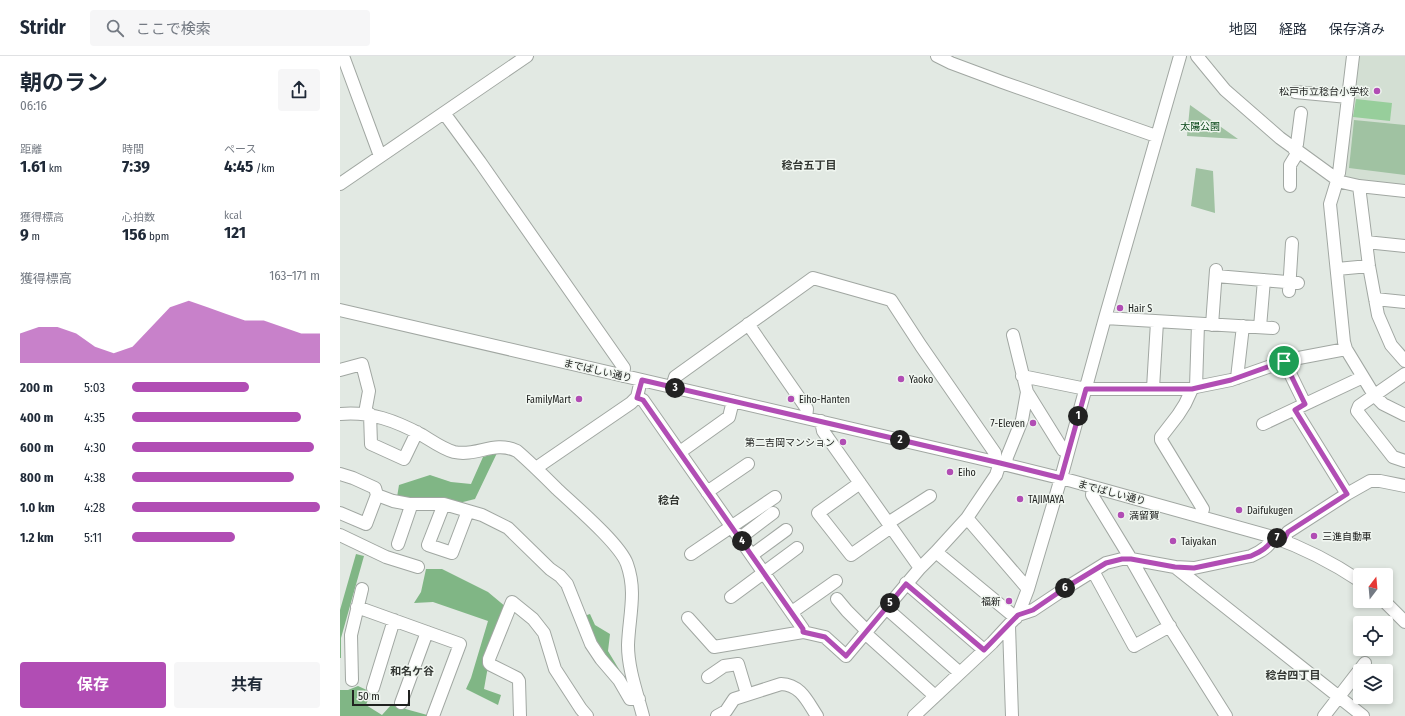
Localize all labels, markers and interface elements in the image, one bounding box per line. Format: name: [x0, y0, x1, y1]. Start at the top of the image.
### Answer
search box: [90, 10, 370, 46]
text: Stridr: [20, 16, 66, 39]
icon: search: [104, 17, 126, 39]
text: ここで検索: [136, 20, 211, 38]
text: 地図: [1229, 21, 1257, 38]
text: 経路: [1279, 21, 1307, 38]
text: 保存済み: [1329, 21, 1385, 38]
text: 朝のラン: [20, 69, 108, 96]
button: share: [278, 69, 320, 111]
place label: 松戸市立稔台小学校: [1279, 86, 1369, 98]
marker: 松戸市立稔台小学校: [1372, 86, 1382, 96]
text: 06:16: [20, 98, 47, 113]
park label: 太陽公園: [1180, 121, 1220, 133]
text: 距離: [20, 143, 42, 156]
text: 時間: [122, 143, 144, 156]
text: ペース: [224, 143, 256, 156]
text: 1.61: [20, 156, 46, 177]
text: 7:39: [122, 156, 150, 177]
text: 4:45: [224, 156, 253, 177]
district label: 稔台五丁目: [782, 159, 837, 172]
text: km: [46, 162, 62, 175]
text: /km: [253, 162, 275, 175]
text: kcal: [224, 209, 242, 222]
text: 獲得標高: [20, 211, 64, 224]
text: 心拍数: [122, 211, 155, 224]
text: 121: [224, 222, 246, 243]
text: 9: [20, 224, 29, 245]
text: 156: [122, 224, 146, 245]
text: m: [29, 230, 40, 243]
text: bpm: [146, 230, 169, 243]
text: 163–171 m: [269, 268, 320, 283]
text: 獲得標高: [20, 271, 72, 286]
marker: Hair S: [1115, 303, 1125, 313]
place label: Hair S: [1128, 303, 1152, 315]
pin: [1267, 344, 1301, 378]
icon: arrive: [1273, 350, 1295, 372]
street label: までばしい通り: [562, 357, 633, 385]
marker: Yaoko: [896, 374, 906, 384]
place label: Yaoko: [909, 374, 933, 386]
pin: 3: [665, 378, 685, 398]
text: 200 m: [20, 380, 53, 395]
text: 5:03: [84, 380, 105, 395]
text: 3: [672, 381, 678, 394]
place label: FamilyMart: [526, 394, 572, 406]
marker: FamilyMart: [574, 394, 584, 404]
marker: Eiho-Hanten: [786, 394, 796, 404]
place label: Eiho-Hanten: [799, 394, 850, 406]
pin: 1: [1068, 406, 1088, 426]
text: 1: [1076, 409, 1080, 422]
text: 400 m: [20, 410, 54, 425]
text: 4:35: [84, 410, 105, 425]
place label: 7-Eleven: [991, 418, 1025, 430]
marker: 7-Eleven: [1028, 418, 1038, 428]
pin: 2: [890, 430, 910, 450]
text: 2: [897, 433, 903, 446]
place label: 第二吉岡マンション: [745, 437, 835, 449]
marker: 第二吉岡マンション: [838, 437, 848, 447]
text: 600 m: [20, 440, 54, 455]
text: 4:30: [84, 440, 106, 455]
marker: Eiho: [945, 467, 955, 477]
place label: Eiho: [958, 467, 976, 479]
text: 800 m: [20, 470, 54, 485]
text: 4:38: [84, 470, 106, 485]
street label: までばしい通り: [1076, 478, 1147, 508]
district label: 稔台: [658, 494, 680, 507]
marker: TAJIMAYA: [1015, 494, 1025, 504]
place label: TAJIMAYA: [1028, 494, 1065, 506]
text: 1.0 km: [20, 500, 55, 515]
text: 4:28: [84, 500, 105, 515]
marker: Daifukugen: [1234, 505, 1244, 515]
place label: Daifukugen: [1247, 505, 1293, 517]
marker: 満留賀: [1116, 510, 1126, 520]
place label: 満留賀: [1129, 510, 1159, 522]
pin: 7: [1267, 528, 1287, 548]
text: 1.2 km: [20, 530, 54, 545]
text: 5:11: [84, 530, 102, 545]
pin: 4: [732, 531, 752, 551]
text: 7: [1275, 531, 1279, 544]
marker: 三進自動車: [1309, 531, 1319, 541]
place label: 三進自動車: [1322, 531, 1372, 543]
text: 4: [739, 534, 745, 547]
marker: Taiyakan: [1168, 536, 1178, 546]
place label: Taiyakan: [1181, 536, 1216, 548]
north arrow: [1353, 568, 1393, 608]
map controls: [1353, 568, 1393, 704]
pin: 6: [1055, 578, 1075, 598]
text: 6: [1062, 581, 1068, 594]
pin: 5: [880, 593, 900, 613]
text: 5: [887, 596, 893, 609]
place label: 福新: [981, 596, 1001, 608]
marker: 福新: [1004, 596, 1014, 606]
button: locate: [1353, 616, 1393, 656]
button: 保存: [20, 662, 166, 708]
button: 共有: [174, 662, 320, 708]
button: layers: [1353, 664, 1393, 704]
district label: 和名ケ谷: [390, 665, 434, 678]
district label: 稔台四丁目: [1266, 669, 1321, 682]
scale bar: [352, 688, 410, 707]
text: 50 m: [358, 690, 380, 703]

